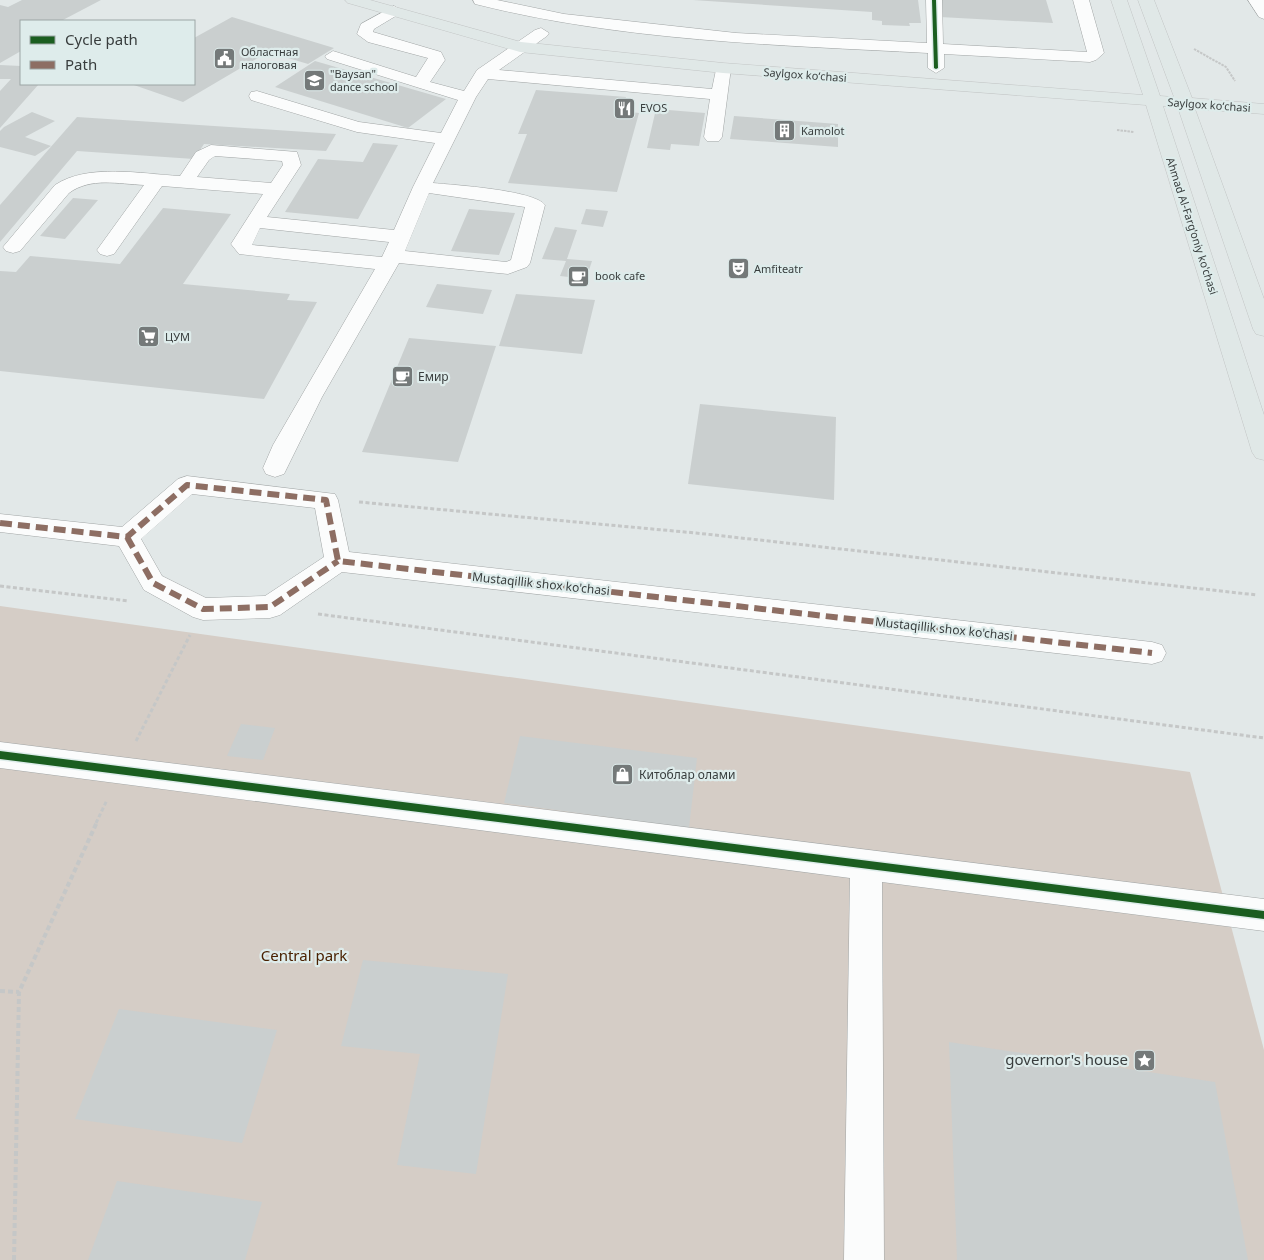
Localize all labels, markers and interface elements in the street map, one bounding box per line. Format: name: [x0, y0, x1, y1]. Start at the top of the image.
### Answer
legend: [20, 20, 195, 85]
text: Cycle path: [65, 29, 138, 49]
place label: Областная налоговая: [241, 44, 298, 72]
public building icon: Областная налоговая: [213, 46, 237, 70]
text: Path: [65, 54, 97, 74]
street label: Saylgox koʻchasi: [763, 64, 847, 85]
place label: "Baysan" dance school: [330, 66, 398, 94]
school or university icon: "Baysan" dance school: [302, 68, 326, 92]
street label: Saylgox koʻchasi: [1167, 94, 1251, 115]
restaurant icon: EVOS: [612, 96, 636, 120]
place label: EVOS: [640, 100, 667, 115]
building icon: Kamolot: [773, 119, 797, 143]
place label: Kamolot: [801, 123, 844, 138]
street label: Ahmad Al-Farg'oniy ko'chasi: [1163, 155, 1222, 296]
theatre icon: Amfiteatr: [726, 257, 750, 281]
place label: Amfiteatr: [754, 261, 803, 276]
cafe icon: book cafe: [567, 264, 591, 288]
place label: book cafe: [595, 268, 645, 283]
supermarket icon: ЦУМ: [137, 325, 161, 349]
place label: ЦУМ: [165, 329, 190, 344]
cafe icon: Емир: [390, 365, 414, 389]
place label: Емир: [418, 368, 449, 385]
street label: Mustaqillik shox ko'chasi: [471, 568, 611, 599]
street label: Mustaqillik shox ko'chasi: [874, 613, 1014, 644]
shop icon: Китоблар олами: [611, 763, 635, 787]
place label: Китоблар олами: [639, 766, 735, 783]
park label: Central park: [261, 945, 347, 965]
place icon: governor's house: [1132, 1048, 1156, 1072]
place label: governor's house: [1005, 1049, 1128, 1069]

